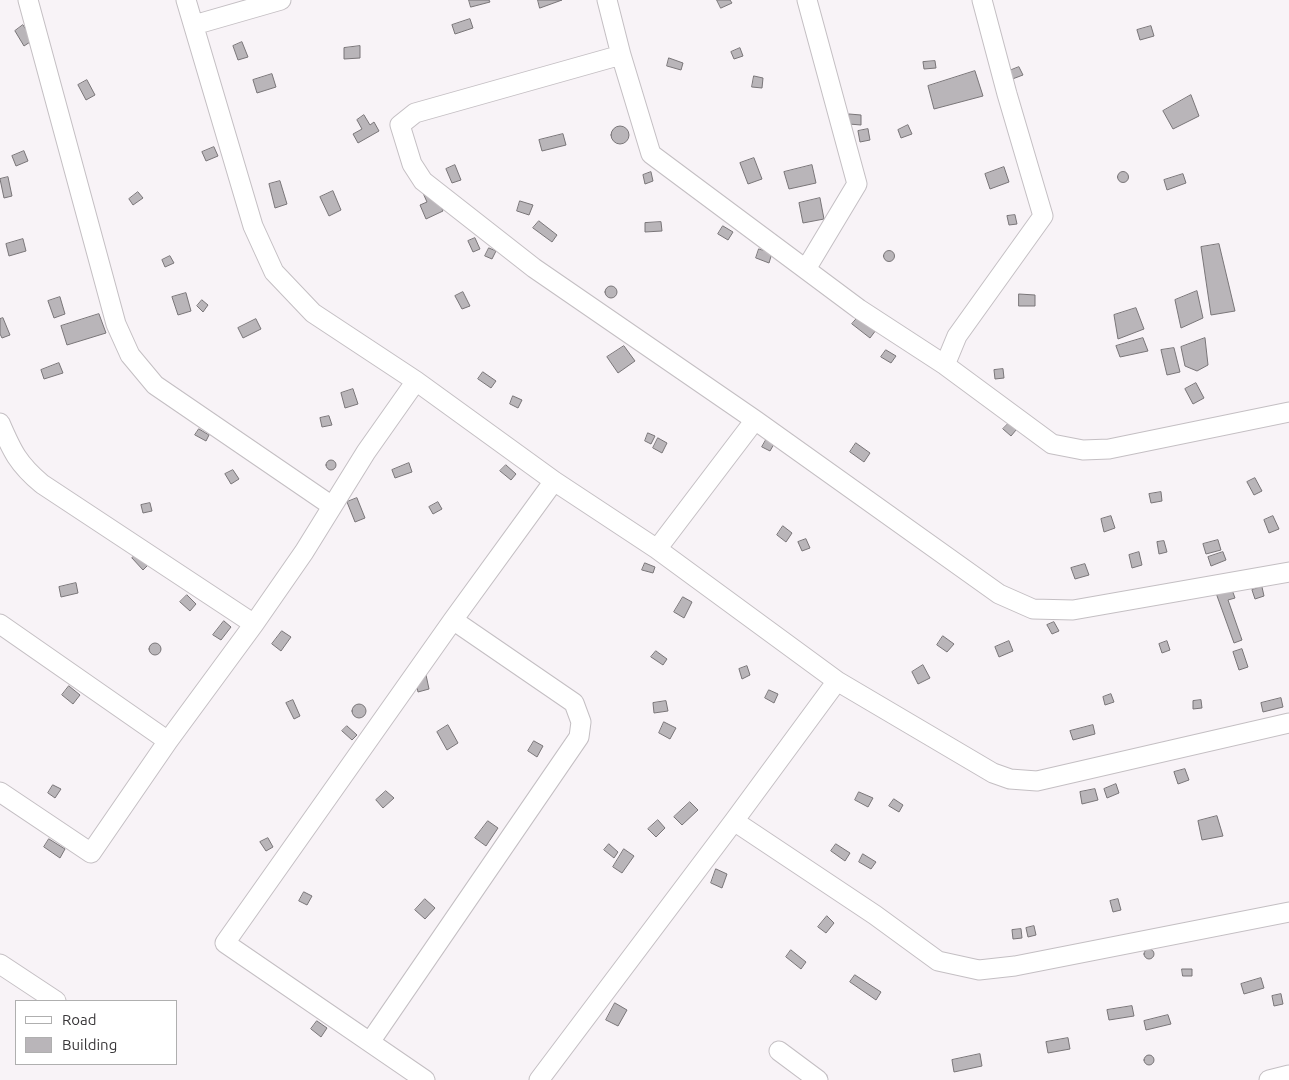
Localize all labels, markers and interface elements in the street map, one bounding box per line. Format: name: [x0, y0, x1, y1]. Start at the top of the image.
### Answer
legend: [15, 1000, 178, 1065]
text: Road: [62, 1011, 97, 1028]
text: Building: [62, 1036, 117, 1053]

